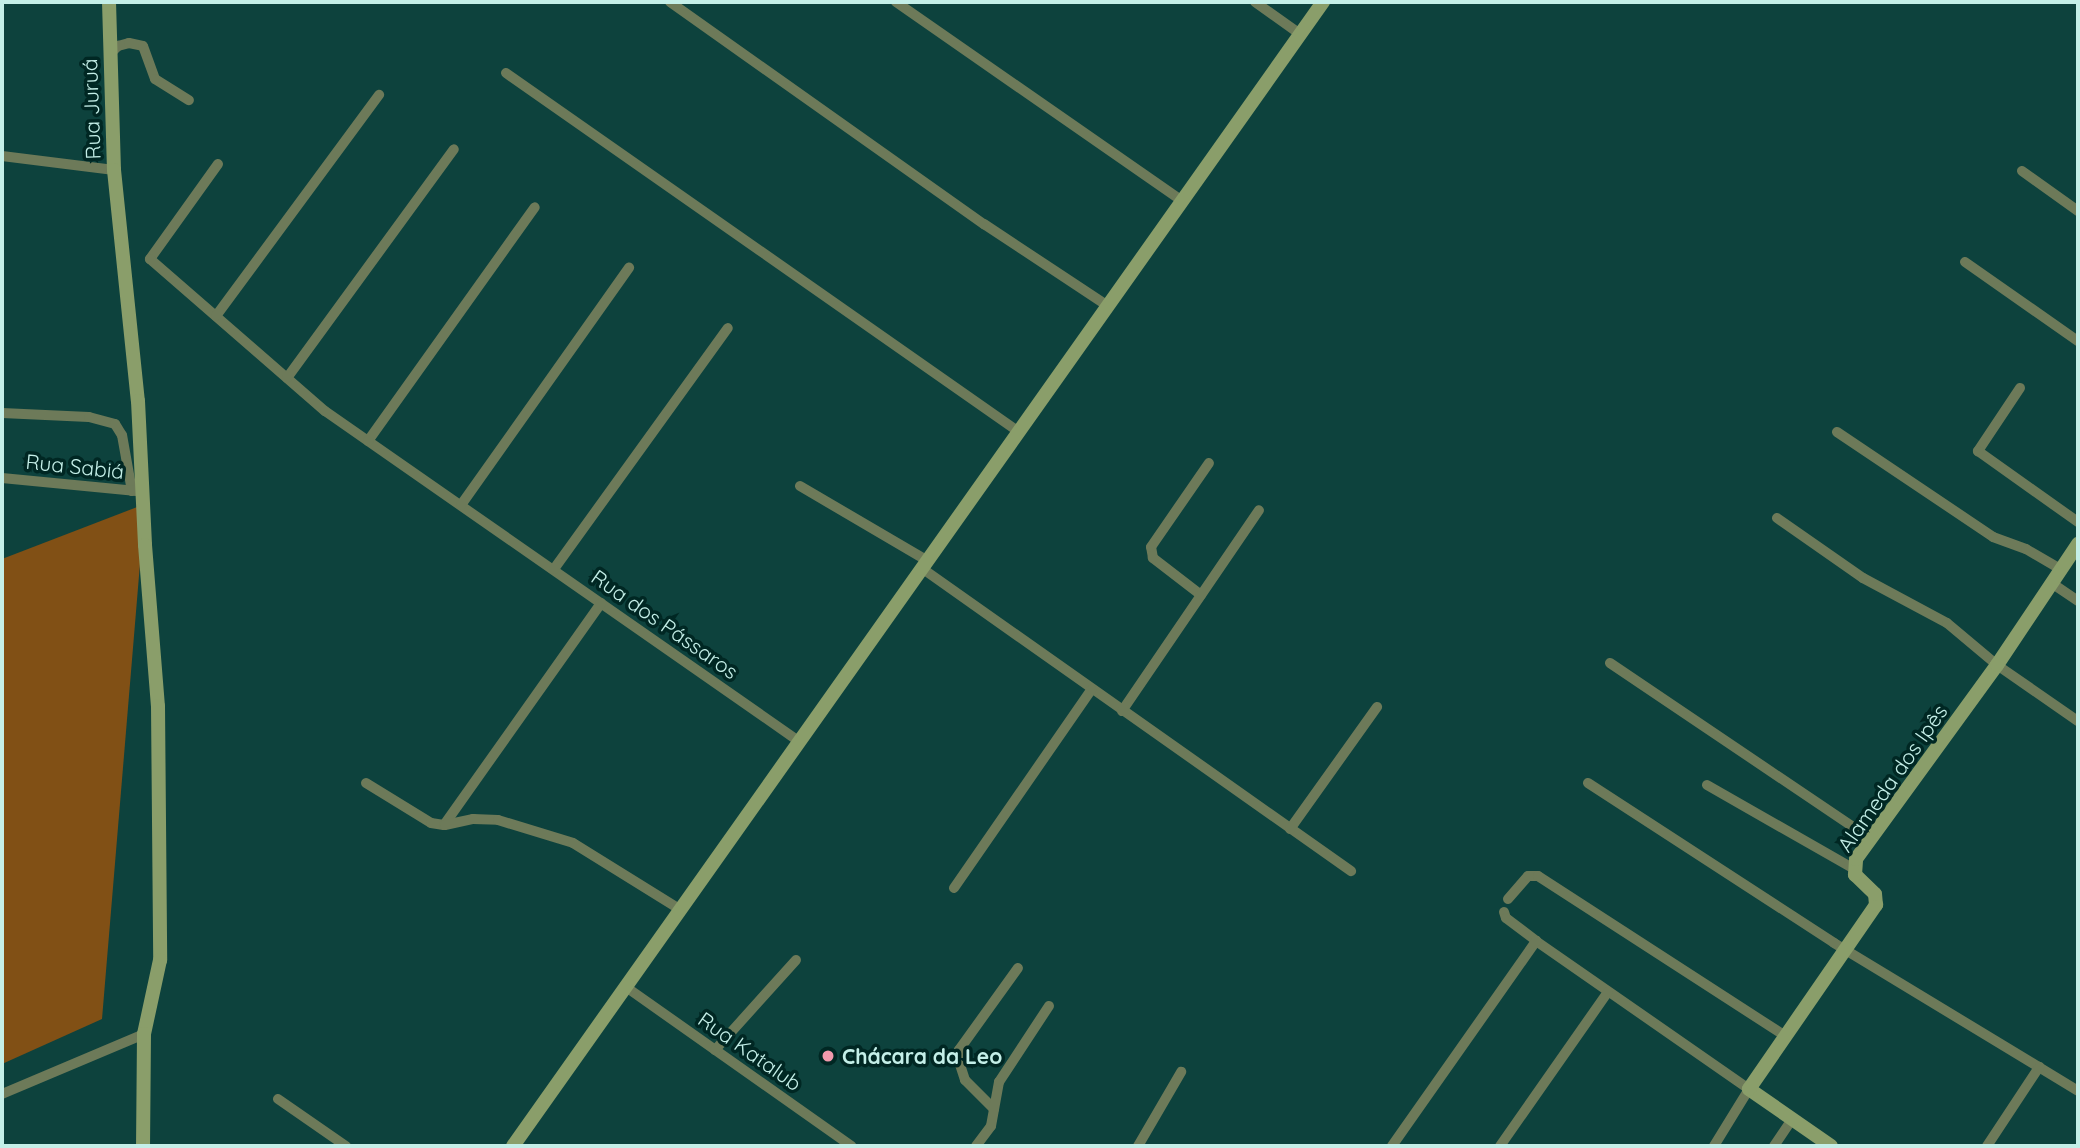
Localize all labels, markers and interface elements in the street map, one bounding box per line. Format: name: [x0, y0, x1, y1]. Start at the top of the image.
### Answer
street label: Rua Juruá: [77, 58, 105, 160]
street label: Rua Sabiá: [25, 448, 125, 484]
street label: Rua dos Pássaros: [587, 564, 743, 684]
street label: Alameda dos Ipês: [1832, 699, 1952, 857]
street label: Rua Katalub: [693, 1006, 807, 1096]
place label: Chácara da Leo: [842, 1043, 1002, 1069]
marker: Chácara da Leo: [820, 1048, 836, 1064]

